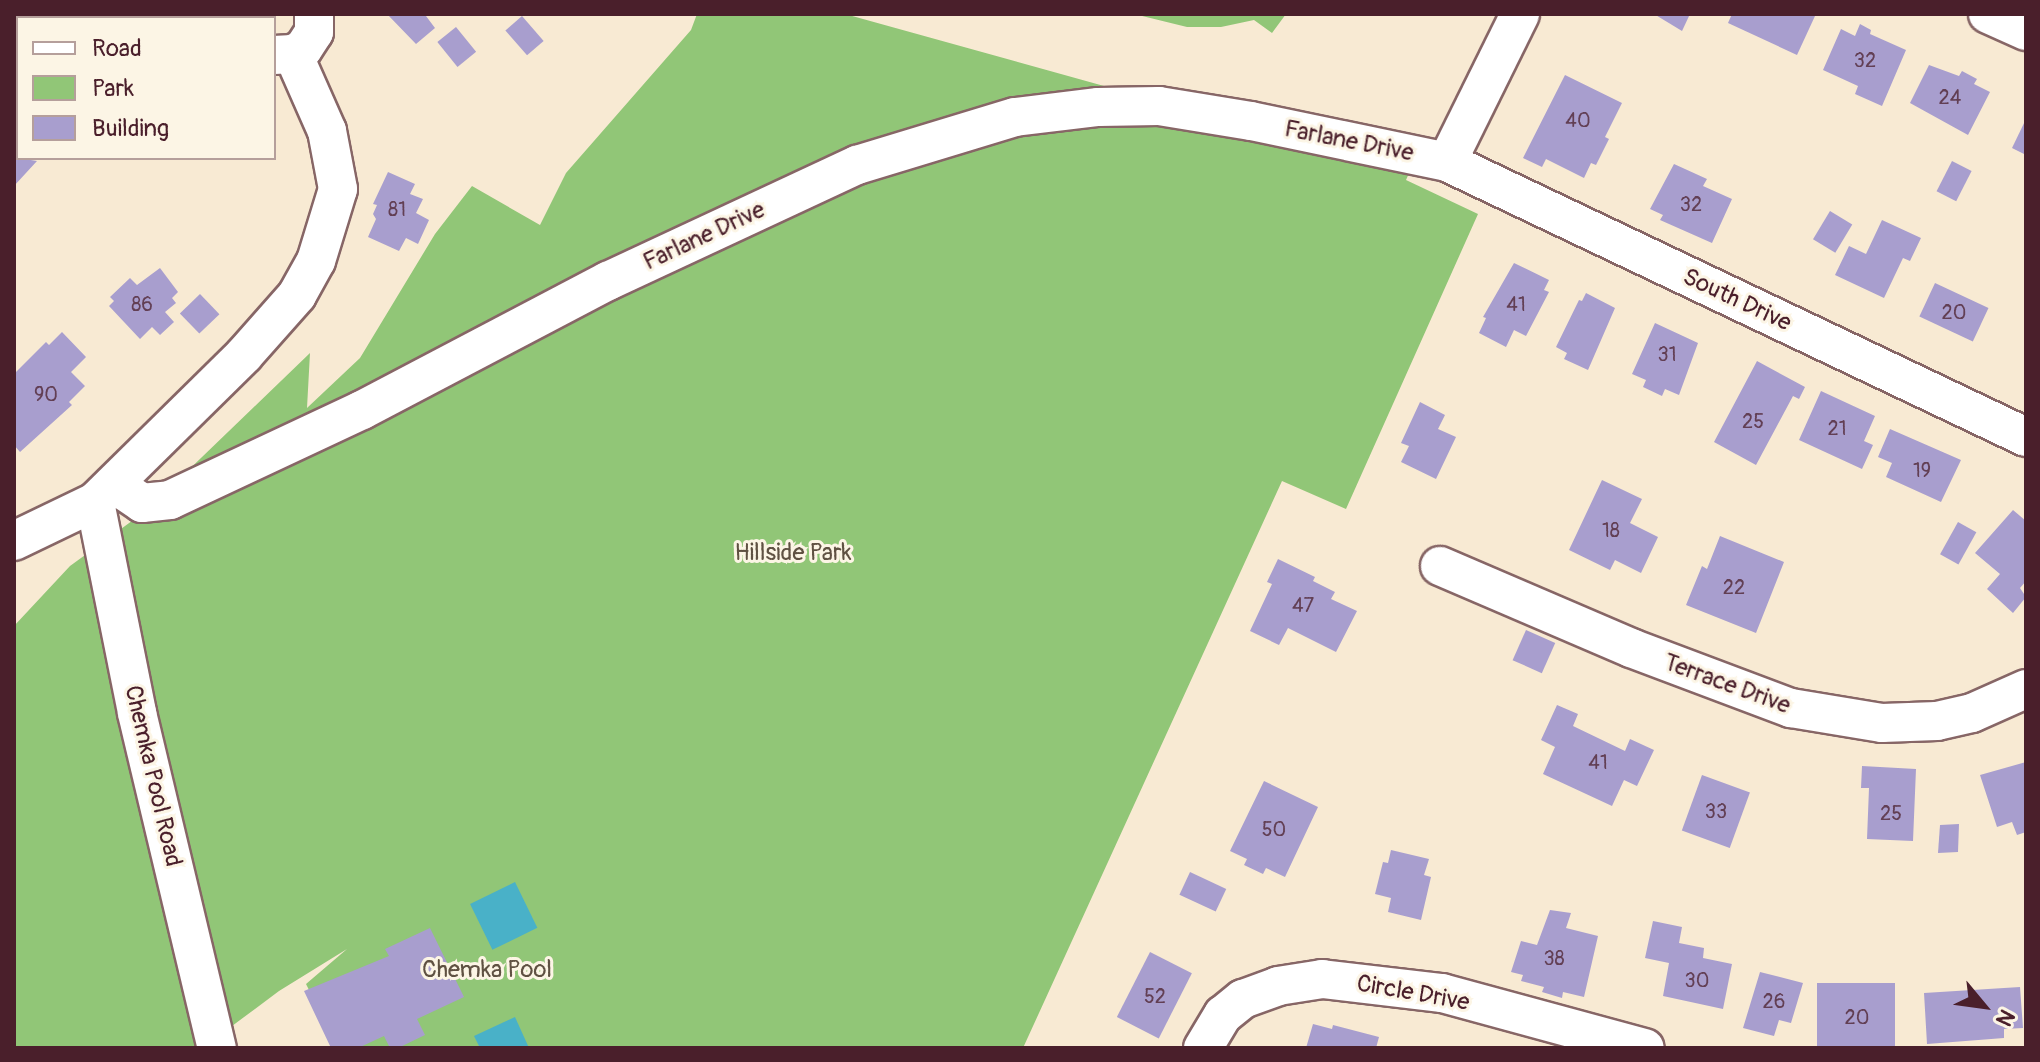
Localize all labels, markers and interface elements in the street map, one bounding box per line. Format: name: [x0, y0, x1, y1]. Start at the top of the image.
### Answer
legend: [16, 16, 276, 160]
text: Road: [92, 34, 142, 63]
house number: 32: [1854, 48, 1876, 72]
text: Park: [92, 74, 134, 103]
house number: 24: [1939, 85, 1961, 109]
house number: 40: [1565, 108, 1591, 132]
text: Building: [92, 114, 169, 143]
street label: Farlane Drive: [1282, 114, 1416, 168]
house number: 32: [1680, 192, 1702, 216]
street label: Farlane Drive: [639, 195, 769, 277]
house number: 81: [388, 197, 406, 221]
street label: South Drive: [1678, 262, 1796, 338]
house number: 86: [131, 292, 153, 316]
house number: 41: [1506, 292, 1526, 316]
house number: 20: [1942, 300, 1966, 324]
house number: 31: [1658, 342, 1676, 366]
house number: 90: [34, 382, 58, 406]
house number: 25: [1742, 409, 1764, 433]
house number: 21: [1828, 416, 1846, 440]
house number: 19: [1913, 458, 1931, 482]
house number: 18: [1602, 518, 1620, 542]
park label: Hillside Park: [735, 539, 851, 567]
house number: 22: [1723, 575, 1745, 599]
house number: 47: [1292, 593, 1314, 617]
street label: Terrace Drive: [1660, 648, 1794, 720]
street label: Chemka Pool Road: [118, 683, 188, 869]
house number: 41: [1588, 750, 1608, 774]
house number: 33: [1705, 799, 1727, 823]
house number: 25: [1880, 801, 1902, 825]
house number: 50: [1262, 817, 1286, 841]
house number: 38: [1543, 946, 1565, 970]
park label: Chemka Pool: [422, 956, 552, 984]
north arrow: [1944, 966, 2024, 1046]
house number: 30: [1685, 968, 1709, 992]
street label: Circle Drive: [1354, 969, 1472, 1017]
house number: 52: [1144, 984, 1166, 1008]
house number: 26: [1763, 989, 1785, 1013]
text: N: [1989, 1004, 2021, 1031]
house number: 20: [1845, 1005, 1869, 1029]

